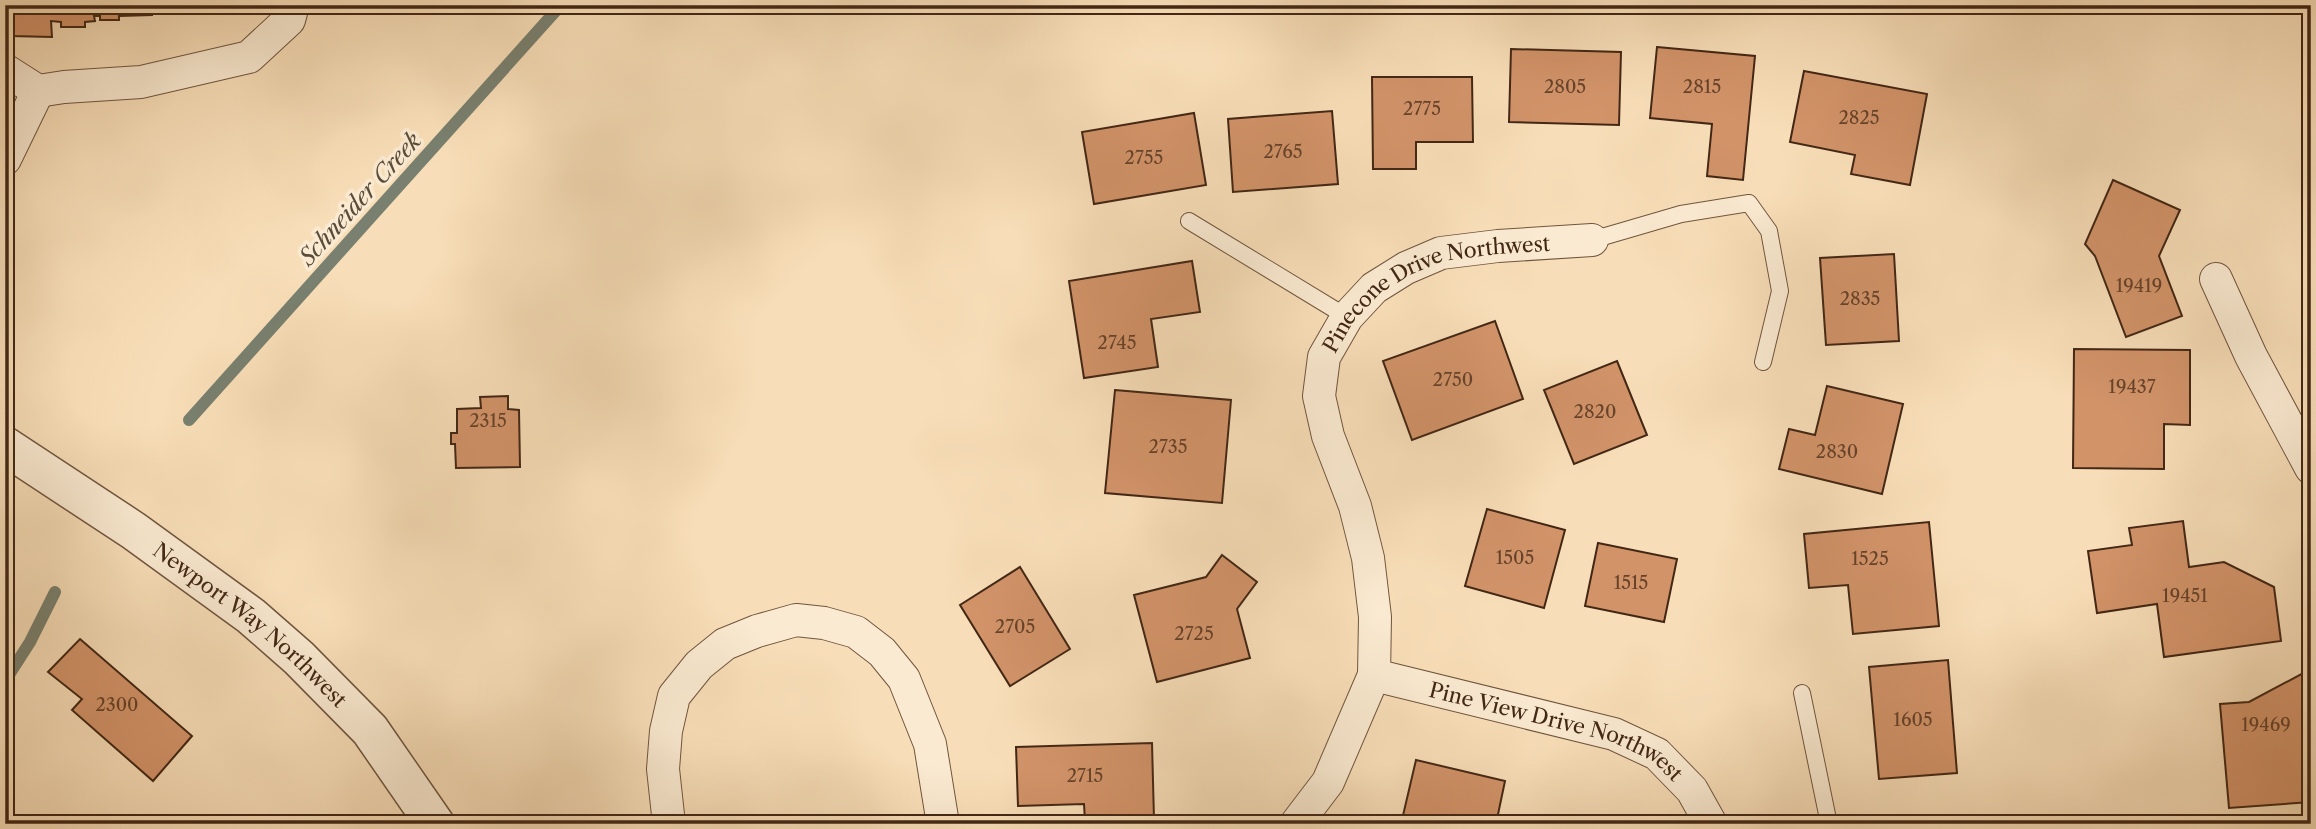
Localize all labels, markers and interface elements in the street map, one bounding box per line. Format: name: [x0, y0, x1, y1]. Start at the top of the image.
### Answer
house number: 2805: [1544, 76, 1586, 98]
house number: 2815: [1683, 76, 1721, 98]
house number: 2775: [1403, 98, 1441, 120]
house number: 2825: [1838, 107, 1880, 129]
water label: Schneider Creek: [292, 127, 427, 273]
house number: 2765: [1263, 141, 1303, 163]
house number: 2755: [1125, 147, 1163, 169]
street label: Pinecone Drive Northwest: [1317, 230, 1551, 357]
house number: 19419: [2116, 275, 2162, 297]
house number: 2835: [1840, 288, 1880, 310]
house number: 2745: [1098, 332, 1136, 354]
house number: 2750: [1433, 369, 1473, 391]
house number: 19437: [2108, 376, 2156, 398]
house number: 2820: [1574, 401, 1616, 423]
house number: 2315: [469, 410, 507, 432]
house number: 2735: [1149, 436, 1187, 458]
house number: 2830: [1816, 441, 1858, 463]
street label: Newport Way Northwest: [149, 537, 353, 712]
house number: 1505: [1496, 547, 1534, 569]
house number: 1525: [1851, 548, 1889, 570]
house number: 1515: [1614, 572, 1648, 594]
house number: 19451: [2162, 585, 2208, 607]
house number: 2705: [995, 616, 1035, 638]
house number: 2725: [1174, 623, 1214, 645]
street label: Pine View Drive Northwest: [1427, 677, 1689, 786]
house number: 2300: [95, 694, 139, 716]
house number: 1605: [1893, 709, 1933, 731]
house number: 19469: [2241, 714, 2291, 736]
house number: 2715: [1067, 765, 1103, 787]

